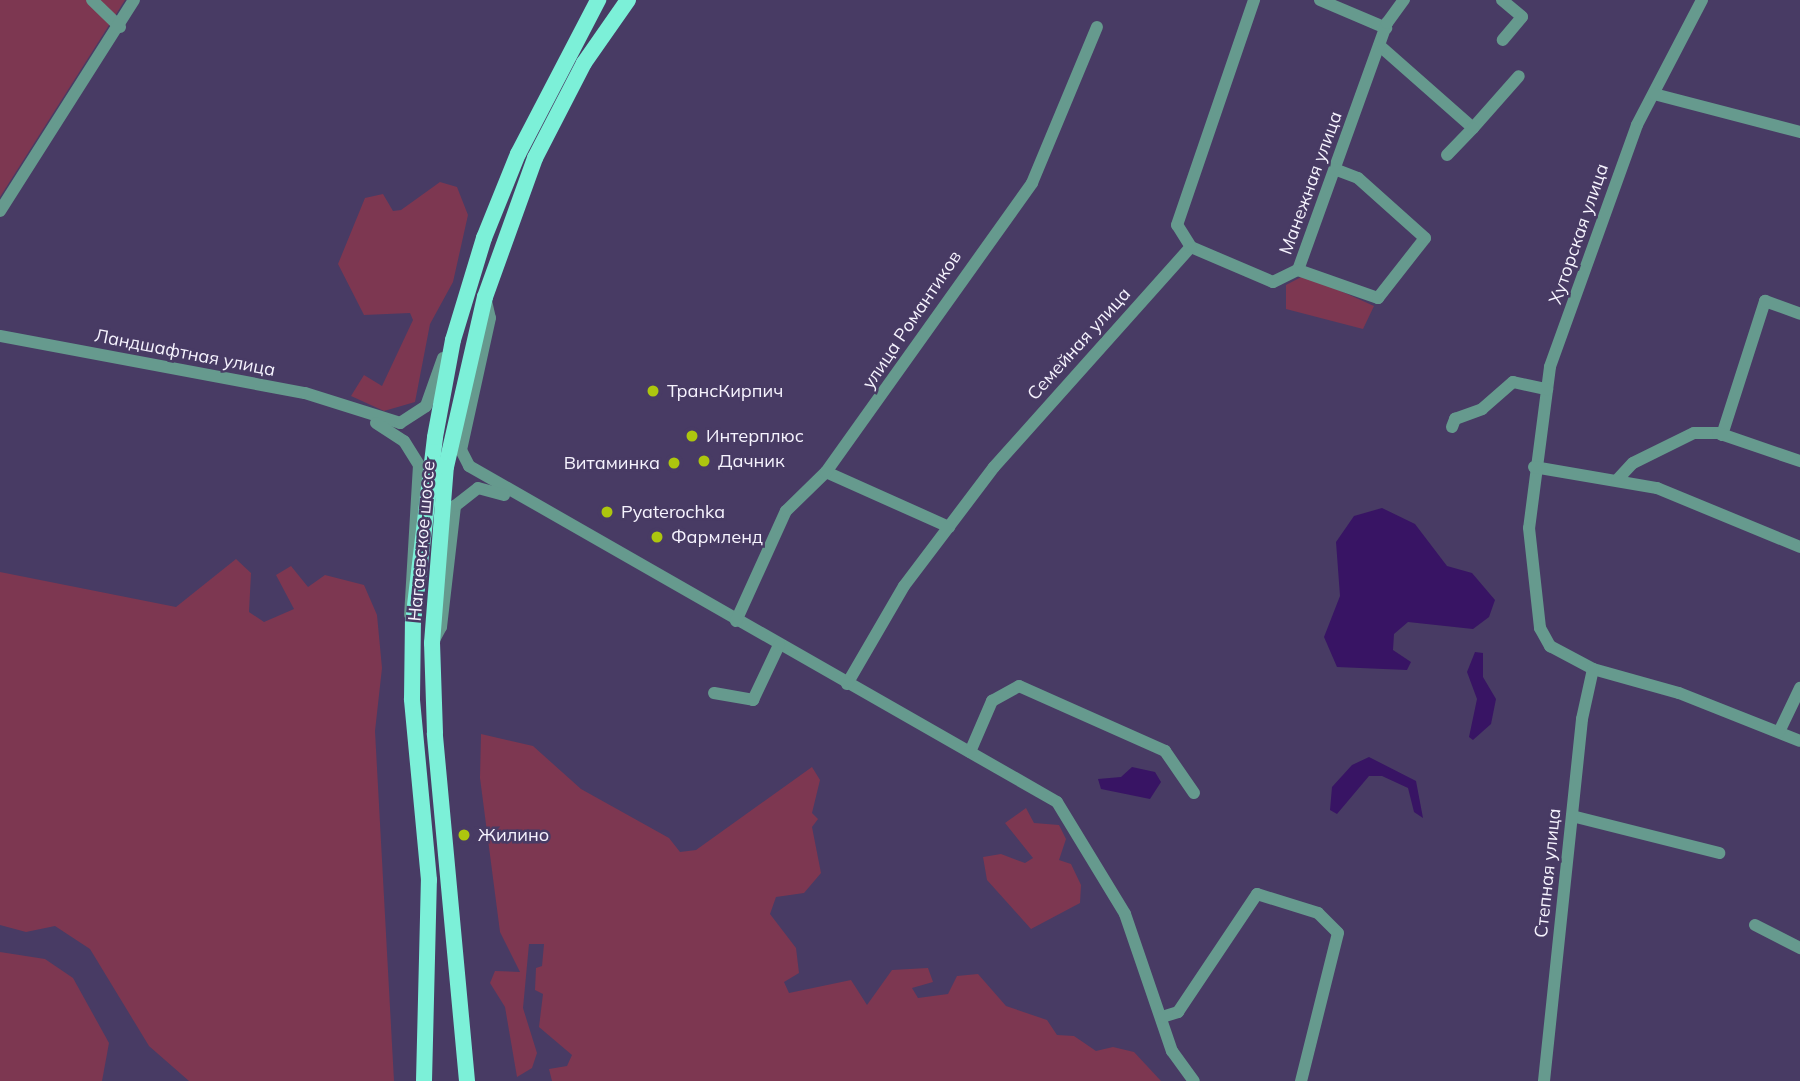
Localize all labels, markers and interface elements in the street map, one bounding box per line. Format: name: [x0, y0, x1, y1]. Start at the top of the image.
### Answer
street label: Манежная улица: [1275, 109, 1347, 257]
street label: Хуторская улица: [1545, 161, 1613, 307]
street label: улица Романтиков: [858, 247, 966, 393]
street label: Семейная улица: [1023, 283, 1135, 405]
street label: Ландшафтная улица: [93, 325, 277, 381]
place label: ТрансКирпич: [667, 380, 783, 402]
marker: ТрансКирпич: [645, 383, 661, 399]
place label: Интерплюс: [706, 425, 804, 447]
marker: Интерплюс: [684, 428, 700, 444]
place label: Дачник: [718, 450, 785, 472]
place label: Витаминка: [564, 452, 660, 474]
marker: Дачник: [696, 453, 712, 469]
marker: Витаминка: [666, 455, 682, 471]
street label: Нагаевское шоссе: [404, 460, 440, 622]
place label: Pyaterochka: [621, 501, 725, 523]
marker: Pyaterochka: [599, 504, 615, 520]
place label: Фармленд: [671, 526, 763, 548]
marker: Фармленд: [649, 529, 665, 545]
street label: Степная улица: [1530, 807, 1566, 939]
place label: Жилино: [478, 824, 549, 846]
marker: Жилино: [456, 827, 472, 843]

